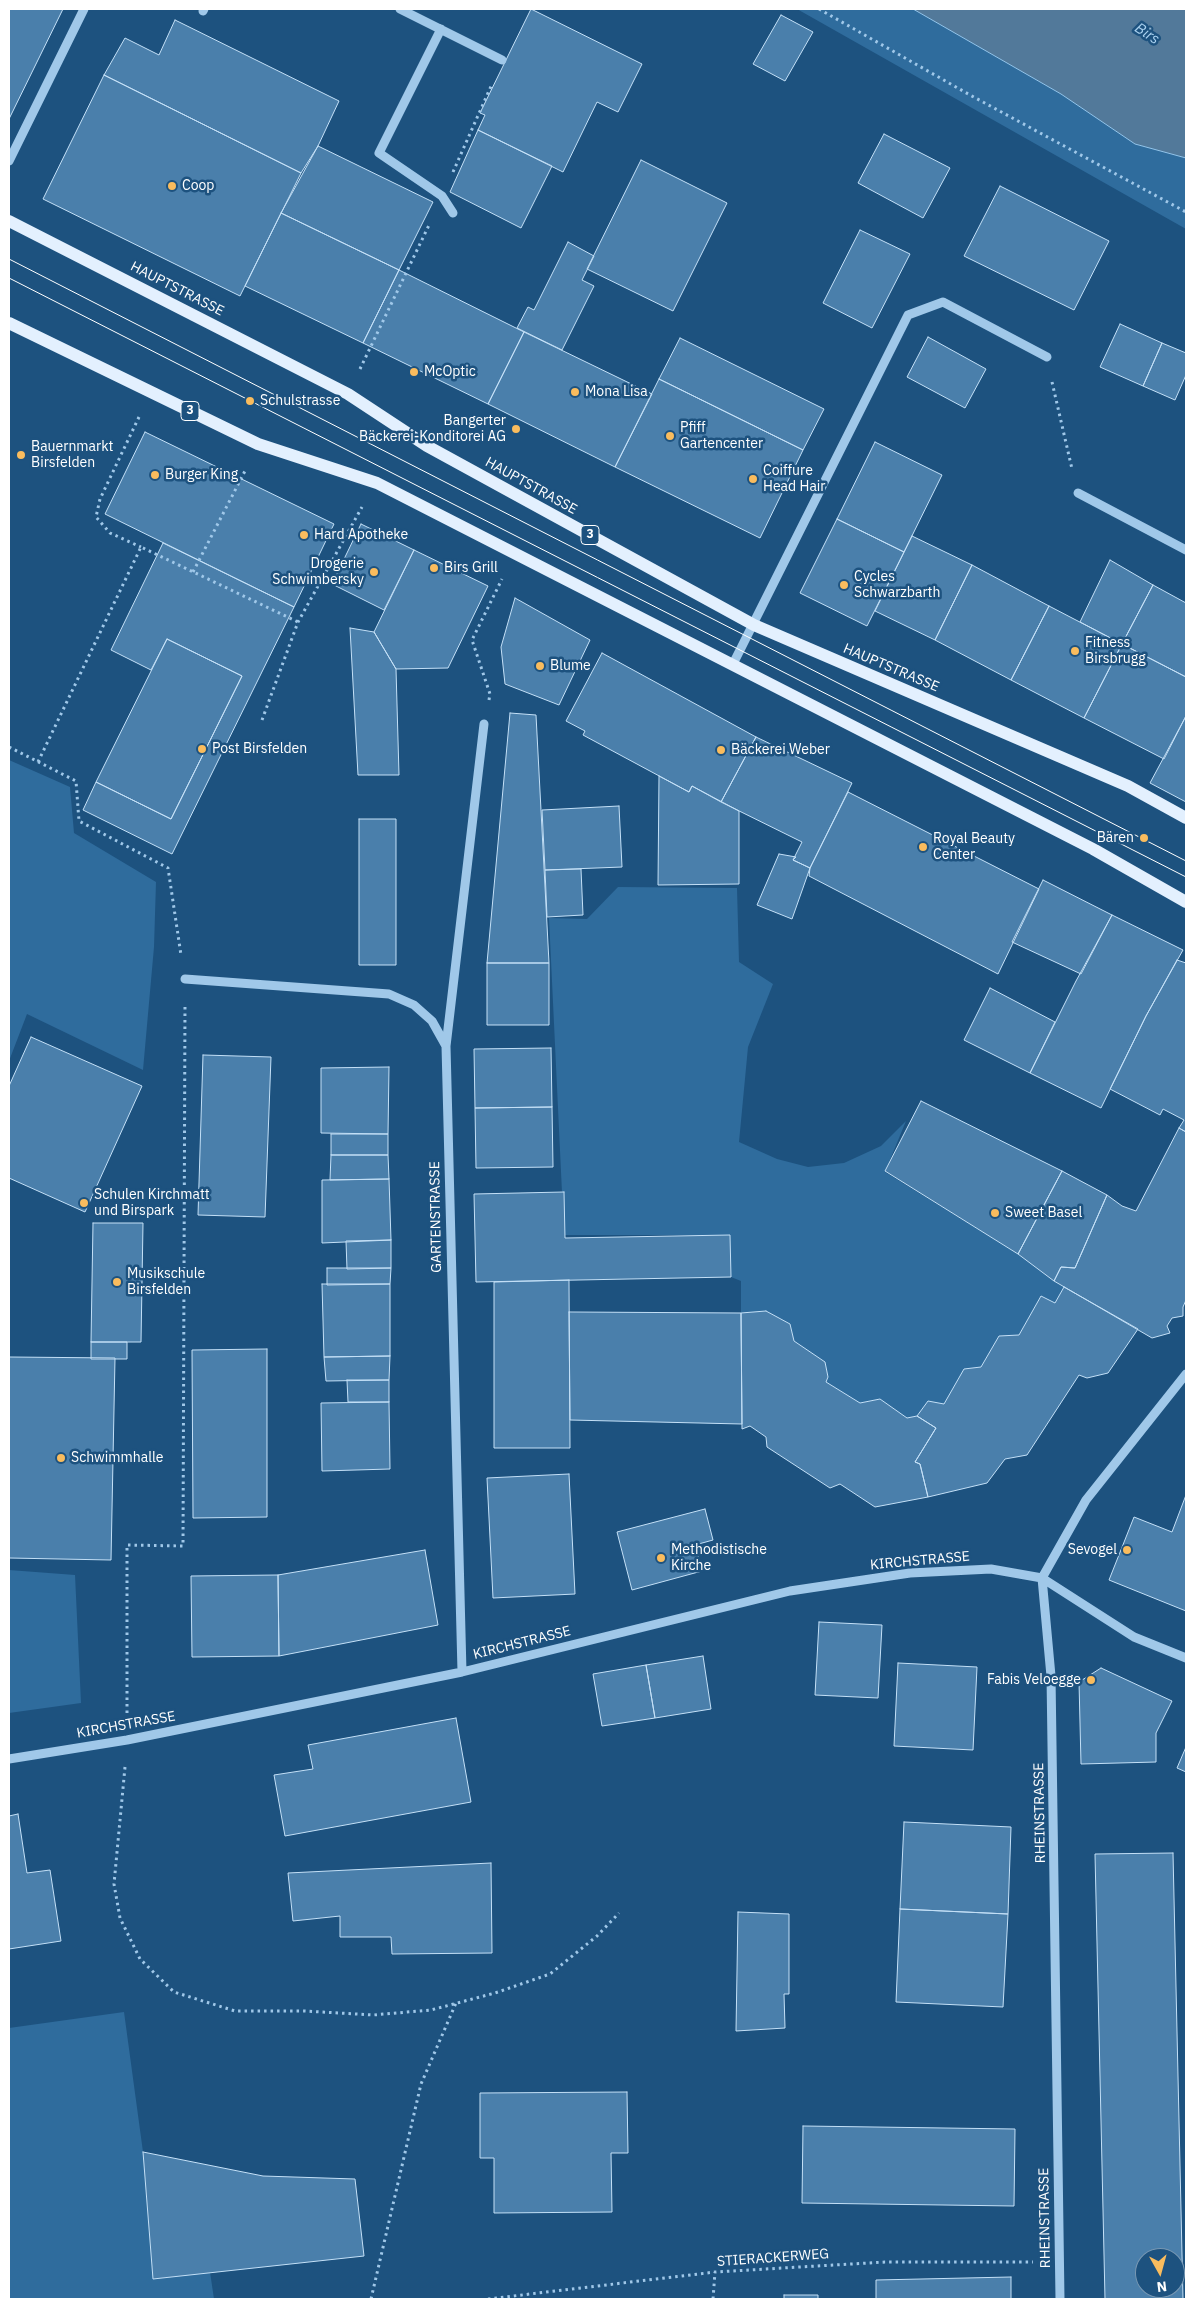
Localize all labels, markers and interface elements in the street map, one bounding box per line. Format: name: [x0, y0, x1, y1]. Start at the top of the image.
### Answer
water label: Birs: [1131, 19, 1163, 49]
place label: Coop: [182, 178, 214, 194]
marker: Coop: [166, 180, 178, 192]
street label: HAUPTSTRASSE: [127, 258, 227, 320]
place label: McOptic: [424, 364, 476, 380]
marker: McOptic: [408, 366, 420, 378]
place label: Mona Lisa: [585, 384, 648, 400]
marker: Mona Lisa: [569, 386, 581, 398]
place label: Schulstrasse: [260, 393, 340, 409]
marker: Schulstrasse: [244, 395, 256, 407]
road number: 3: [181, 402, 199, 421]
place label: Bangerter Bäckerei-Konditorei AG: [359, 413, 506, 446]
place label: Pfiff Gartencenter: [680, 420, 763, 452]
marker: Bangerter Bäckerei-Konditorei AG: [510, 423, 522, 435]
marker: Pfiff Gartencenter: [664, 430, 676, 442]
place label: Bauernmarkt Birsfelden: [31, 439, 113, 472]
marker: Bauernmarkt Birsfelden: [15, 449, 27, 461]
street label: HAUPTSTRASSE: [482, 454, 580, 518]
place label: Coiffure Head Hair: [763, 463, 825, 496]
place label: Burger King: [165, 467, 238, 483]
marker: Burger King: [149, 469, 161, 481]
marker: Coiffure Head Hair: [747, 473, 759, 485]
road number: 3: [581, 526, 599, 544]
place label: Hard Apotheke: [314, 527, 408, 543]
marker: Hard Apotheke: [298, 529, 310, 541]
place label: Drogerie Schwimbersky: [272, 556, 364, 588]
place label: Birs Grill: [444, 560, 498, 576]
marker: Birs Grill: [428, 562, 440, 574]
marker: Drogerie Schwimbersky: [368, 566, 380, 578]
place label: Cycles Schwarzbarth: [854, 569, 940, 602]
marker: Cycles Schwarzbarth: [838, 579, 850, 591]
place label: Fitness Birsbrugg: [1085, 635, 1146, 668]
street label: HAUPTSTRASSE: [840, 640, 942, 696]
marker: Fitness Birsbrugg: [1069, 645, 1081, 657]
place label: Blume: [550, 658, 591, 674]
marker: Blume: [534, 660, 546, 672]
place label: Post Birsfelden: [212, 741, 307, 757]
place label: Bäckerei Weber: [731, 742, 830, 758]
marker: Post Birsfelden: [196, 743, 208, 755]
marker: Bäckerei Weber: [715, 744, 727, 756]
place label: Bären: [1097, 830, 1134, 846]
place label: Royal Beauty Center: [933, 831, 1015, 864]
marker: Bären: [1138, 832, 1150, 844]
marker: Royal Beauty Center: [917, 841, 929, 853]
street label: GARTENSTRASSE: [427, 1161, 445, 1273]
place label: Schulen Kirchmatt und Birspark: [94, 1187, 210, 1220]
marker: Schulen Kirchmatt und Birspark: [78, 1197, 90, 1209]
place label: Sweet Basel: [1005, 1205, 1082, 1221]
marker: Sweet Basel: [989, 1207, 1001, 1219]
place label: Musikschule Birsfelden: [127, 1266, 205, 1298]
marker: Musikschule Birsfelden: [111, 1276, 123, 1288]
place label: Schwimmhalle: [71, 1450, 163, 1466]
marker: Schwimmhalle: [55, 1452, 67, 1464]
place label: Methodistische Kirche: [671, 1542, 767, 1574]
place label: Sevogel: [1068, 1542, 1117, 1558]
marker: Sevogel: [1121, 1544, 1133, 1556]
street label: KIRCHSTRASSE: [869, 1548, 971, 1574]
marker: Methodistische Kirche: [655, 1552, 667, 1564]
street label: KIRCHSTRASSE: [471, 1623, 573, 1663]
place label: Fabis Veloegge: [987, 1672, 1081, 1688]
marker: Fabis Veloegge: [1085, 1674, 1097, 1686]
street label: KIRCHSTRASSE: [75, 1708, 177, 1742]
street label: RHEINSTRASSE: [1031, 1763, 1049, 1863]
street label: RHEINSTRASSE: [1036, 2168, 1054, 2268]
street label: STIERACKERWEG: [716, 2246, 830, 2270]
north arrow: [1135, 2248, 1185, 2298]
text: N: [1156, 2277, 1168, 2296]

